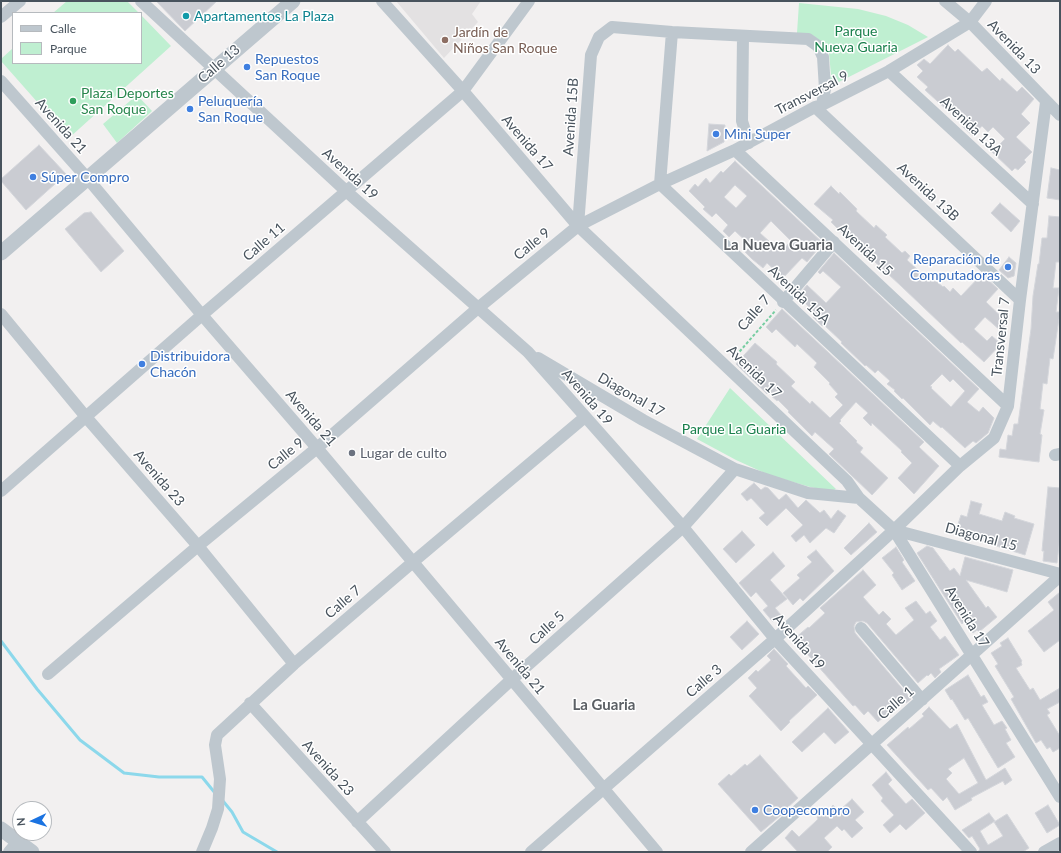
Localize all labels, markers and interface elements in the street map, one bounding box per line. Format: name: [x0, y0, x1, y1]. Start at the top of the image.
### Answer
place label: Apartamentos La Plaza: [194, 8, 334, 24]
marker: Apartamentos La Plaza: [181, 11, 191, 21]
legend: [12, 12, 142, 64]
street label: Avenida 13: [984, 16, 1044, 78]
text: Calle: [50, 21, 76, 36]
park label: Parque Nueva Guaria: [814, 23, 898, 56]
place label: Jardín de Niños San Roque: [453, 24, 557, 56]
marker: Jardín de Niños San Roque: [440, 35, 450, 45]
text: Parque: [50, 41, 87, 56]
street label: Calle 13: [195, 41, 243, 87]
place label: Repuestos San Roque: [255, 51, 320, 84]
marker: Repuestos San Roque: [242, 62, 252, 72]
street label: Transversal 9: [773, 67, 851, 119]
street label: Avenida 15B: [560, 77, 582, 157]
place label: Plaza Deportes San Roque: [81, 85, 174, 118]
place label: Peluquería San Roque: [198, 93, 263, 126]
street label: Avenida 13A: [937, 93, 1005, 159]
street label: Avenida 21: [32, 95, 90, 157]
marker: Plaza Deportes San Roque: [68, 96, 78, 106]
marker: Peluquería San Roque: [185, 104, 195, 114]
street label: Avenida 17: [498, 111, 556, 175]
place label: Mini Super: [724, 126, 791, 142]
marker: Mini Super: [711, 129, 721, 139]
street label: Avenida 19: [319, 145, 381, 203]
street label: Avenida 13B: [894, 159, 962, 225]
place label: Súper Compro: [41, 169, 129, 185]
marker: Súper Compro: [28, 172, 38, 182]
street label: Calle 11: [240, 219, 288, 265]
street label: Avenida 15: [834, 220, 896, 280]
street label: Calle 9: [510, 224, 554, 264]
district label: La Nueva Guaria: [723, 236, 833, 254]
place label: Reparación de Computadoras: [910, 251, 1000, 284]
street label: Avenida 15A: [765, 262, 833, 328]
marker: Reparación de Computadoras: [1003, 262, 1013, 272]
street label: Calle 7: [734, 292, 774, 334]
street label: Transversal 7: [988, 296, 1014, 378]
street label: Avenida 17: [723, 342, 785, 402]
place label: Distribuidora Chacón: [150, 348, 230, 380]
marker: Distribuidora Chacón: [137, 359, 147, 369]
street label: Avenida 19: [558, 365, 616, 429]
street label: Diagonal 17: [595, 369, 667, 421]
street label: Avenida 21: [282, 386, 340, 450]
park label: Parque La Guaria: [682, 421, 786, 437]
street label: Calle 9: [264, 434, 308, 474]
place label: Lugar de culto: [360, 445, 447, 461]
street label: Avenida 23: [130, 446, 188, 510]
marker: Lugar de culto: [347, 448, 357, 458]
street label: Diagonal 15: [943, 519, 1019, 555]
street label: Calle 7: [322, 582, 364, 622]
street label: Avenida 17: [942, 583, 992, 651]
street label: Calle 5: [526, 608, 568, 648]
street label: Avenida 19: [770, 611, 828, 673]
street label: Avenida 21: [491, 634, 549, 698]
street label: Calle 3: [683, 661, 725, 701]
street label: Calle 1: [875, 683, 917, 723]
district label: La Guaria: [573, 696, 635, 714]
street label: Avenida 23: [299, 737, 357, 799]
north arrow: [12, 801, 52, 841]
place label: Coopecompro: [763, 802, 850, 818]
marker: Coopecompro: [750, 805, 760, 815]
text: N: [14, 817, 27, 826]

